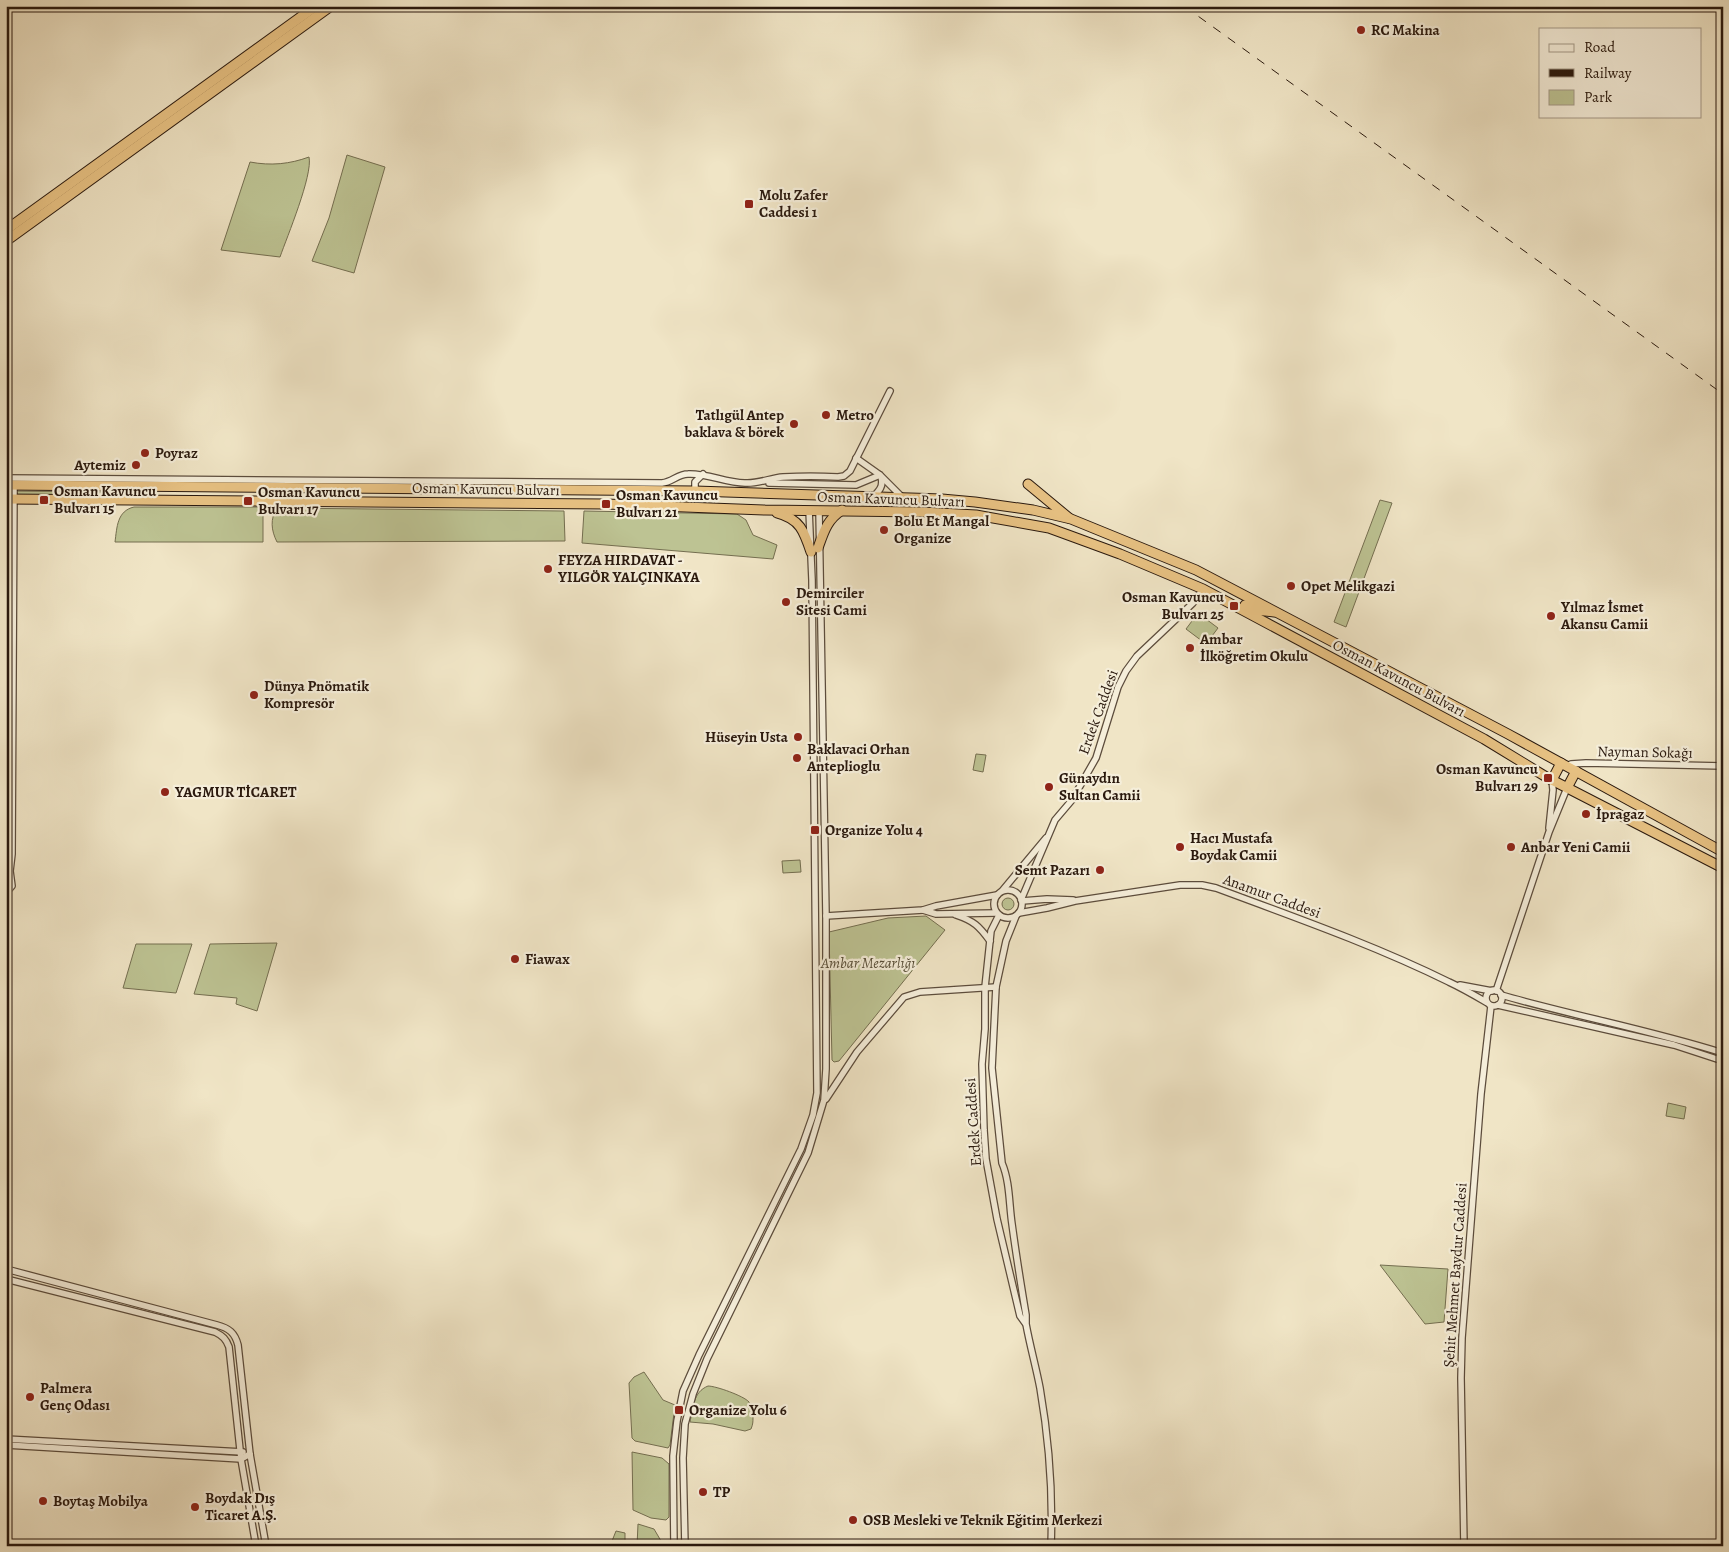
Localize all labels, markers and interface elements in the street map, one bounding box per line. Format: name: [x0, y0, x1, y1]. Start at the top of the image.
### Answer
place label: RC Makina: [1371, 20, 1441, 40]
marker: RC Makina: [1355, 24, 1367, 36]
legend: [1539, 28, 1702, 118]
text: Road: [1584, 37, 1616, 57]
text: Railway: [1584, 63, 1632, 83]
text: Park: [1584, 87, 1613, 107]
place label: Molu Zafer Caddesi 1: [759, 185, 828, 222]
marker: Molu Zafer Caddesi 1: [743, 198, 755, 210]
place label: Tatlıgül Antep baklava & börek: [683, 405, 784, 442]
place label: Metro: [836, 405, 874, 425]
marker: Metro: [820, 409, 832, 421]
marker: Tatlıgül Antep baklava & börek: [788, 418, 800, 430]
place label: Poyraz: [155, 443, 198, 463]
marker: Poyraz: [139, 447, 151, 459]
place label: Aytemiz: [73, 455, 126, 475]
marker: Aytemiz: [130, 459, 142, 471]
street label: Osman Kavuncu Bulvarı: [412, 478, 560, 500]
place label: Osman Kavuncu Bulvarı 15: [54, 481, 157, 518]
place label: Osman Kavuncu Bulvarı 17: [258, 482, 361, 519]
place label: Osman Kavuncu Bulvarı 21: [616, 485, 719, 522]
street label: Osman Kavuncu Bulvarı: [817, 486, 965, 512]
marker: Osman Kavuncu Bulvarı 15: [38, 494, 50, 506]
marker: Osman Kavuncu Bulvarı 17: [242, 495, 254, 507]
marker: Osman Kavuncu Bulvarı 21: [600, 498, 612, 510]
place label: Bolu Et Mangal Organize: [894, 511, 989, 548]
marker: Bolu Et Mangal Organize: [878, 524, 890, 536]
place label: FEYZA HIRDAVAT - YILGÖR YALÇINKAYA: [557, 550, 700, 587]
marker: FEYZA HIRDAVAT - YILGÖR YALÇINKAYA: [542, 563, 554, 575]
place label: Opet Melikgazi: [1301, 576, 1395, 596]
marker: Opet Melikgazi: [1285, 580, 1297, 592]
place label: Demirciler Sitesi Cami: [796, 583, 867, 620]
place label: Osman Kavuncu Bulvarı 25: [1122, 587, 1225, 624]
marker: Demirciler Sitesi Cami: [780, 596, 792, 608]
place label: Yılmaz İsmet Akansu Camii: [1560, 597, 1649, 634]
marker: Osman Kavuncu Bulvarı 25: [1228, 600, 1240, 612]
marker: Yılmaz İsmet Akansu Camii: [1545, 610, 1557, 622]
place label: Ambar İlköğretim Okulu: [1199, 629, 1309, 666]
street label: Osman Kavuncu Bulvarı: [1329, 635, 1469, 721]
marker: Ambar İlköğretim Okulu: [1184, 642, 1196, 654]
street label: Erdek Caddesi: [1073, 667, 1123, 757]
place label: Dünya Pnömatik Kompresör: [264, 676, 369, 713]
marker: Dünya Pnömatik Kompresör: [248, 689, 260, 701]
place label: Hüseyin Usta: [705, 727, 789, 747]
marker: Hüseyin Usta: [792, 731, 804, 743]
place label: Baklavaci Orhan Anteplioglu: [806, 739, 910, 776]
street label: Nayman Sokağı: [1597, 741, 1693, 763]
marker: Baklavaci Orhan Anteplioglu: [791, 752, 803, 764]
place label: Osman Kavuncu Bulvarı 29: [1436, 759, 1539, 796]
place label: Günaydın Sultan Camii: [1059, 768, 1141, 805]
marker: Osman Kavuncu Bulvarı 29: [1542, 772, 1554, 784]
marker: Günaydın Sultan Camii: [1043, 781, 1055, 793]
place label: YAGMUR TİCARET: [174, 782, 297, 802]
marker: YAGMUR TİCARET: [159, 786, 171, 798]
place label: İpragaz: [1596, 804, 1644, 824]
marker: İpragaz: [1580, 808, 1592, 820]
place label: Organize Yolu 4: [825, 820, 923, 840]
marker: Organize Yolu 4: [809, 824, 821, 836]
place label: Hacı Mustafa Boydak Camii: [1190, 828, 1278, 865]
place label: Anbar Yeni Camii: [1520, 837, 1631, 857]
marker: Hacı Mustafa Boydak Camii: [1174, 841, 1186, 853]
marker: Anbar Yeni Camii: [1505, 841, 1517, 853]
place label: Semt Pazarı: [1015, 860, 1091, 880]
marker: Semt Pazarı: [1094, 864, 1106, 876]
street label: Anamur Caddesi: [1220, 869, 1324, 923]
place label: Fiawax: [525, 949, 570, 969]
marker: Fiawax: [509, 953, 521, 965]
park label: Ambar Mezarlığı: [820, 953, 915, 973]
street label: Erdek Caddesi: [960, 1077, 986, 1167]
street label: Şehit Mehmet Baydur Caddesi: [1439, 1182, 1471, 1368]
place label: Palmera Genç Odası: [40, 1378, 110, 1415]
marker: Palmera Genç Odası: [24, 1391, 36, 1403]
place label: Organize Yolu 6: [689, 1400, 787, 1420]
marker: Organize Yolu 6: [673, 1404, 685, 1416]
place label: TP: [713, 1482, 731, 1502]
marker: TP: [697, 1486, 709, 1498]
place label: Boydak Dış Ticaret A.Ş.: [205, 1488, 277, 1525]
place label: Boytaş Mobilya: [53, 1491, 149, 1511]
marker: Boytaş Mobilya: [37, 1495, 49, 1507]
marker: Boydak Dış Ticaret A.Ş.: [189, 1501, 201, 1513]
place label: OSB Mesleki ve Teknik Eğitim Merkezi: [863, 1510, 1103, 1530]
marker: OSB Mesleki ve Teknik Eğitim Merkezi: [847, 1514, 859, 1526]

